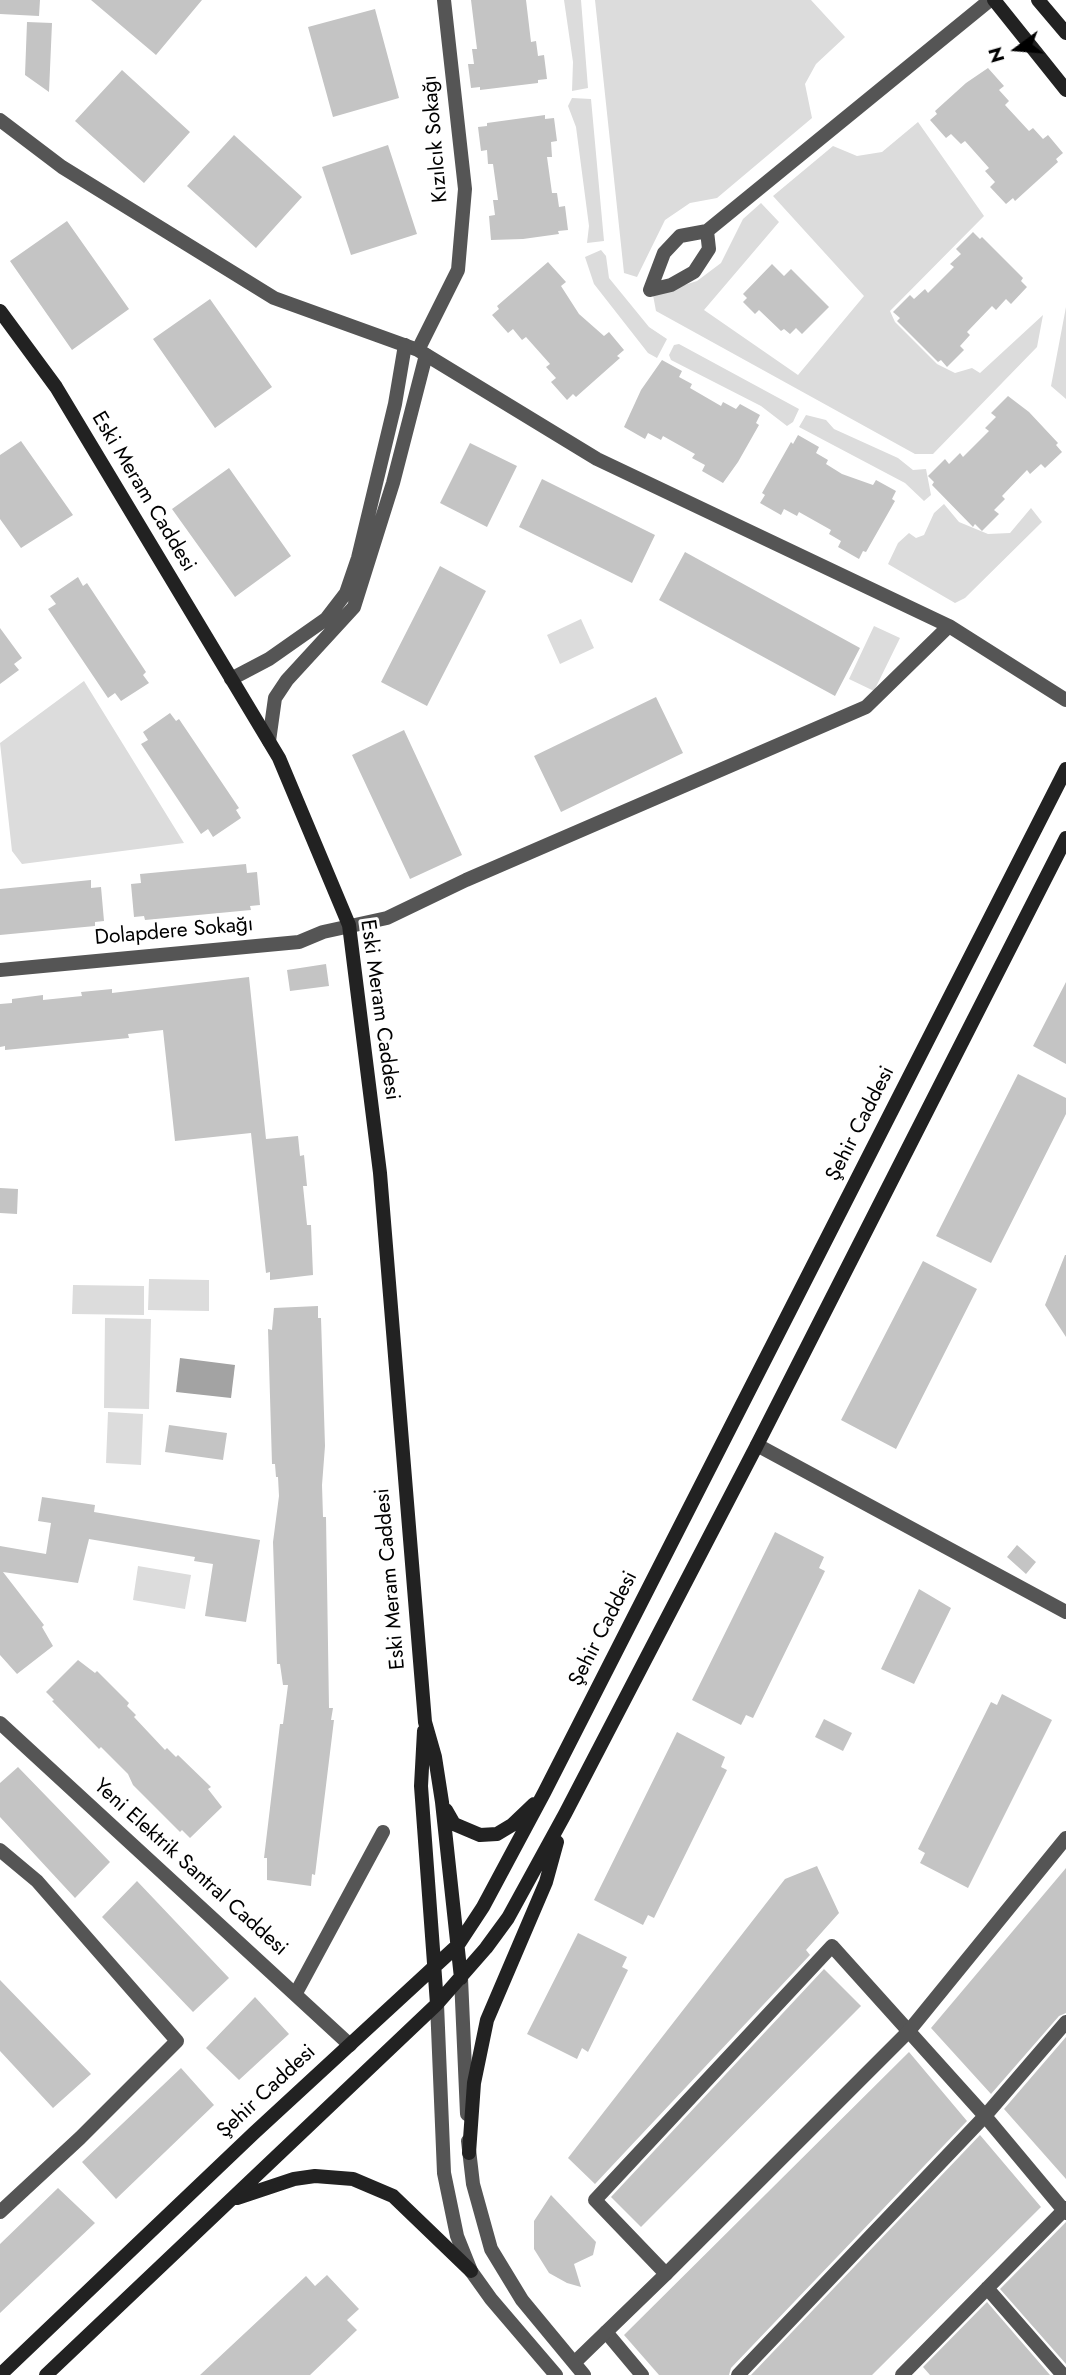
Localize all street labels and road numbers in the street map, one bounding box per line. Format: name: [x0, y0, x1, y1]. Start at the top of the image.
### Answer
street label: Kızılcık Sokağı: [418, 74, 454, 204]
street label: Eski Meram Caddesi: [85, 408, 201, 576]
street label: Dolapdere Sokağı: [94, 913, 254, 951]
street label: Eski Meram Caddesi: [354, 918, 404, 1102]
street label: Şehir Caddesi: [821, 1062, 901, 1186]
street label: Eski Meram Caddesi: [371, 1487, 411, 1671]
street label: Şehir Caddesi: [564, 1567, 644, 1691]
street label: Yeni Elektrik Santral Caddesi: [88, 1774, 292, 1962]
street label: Şehir Caddesi: [213, 2040, 321, 2144]

